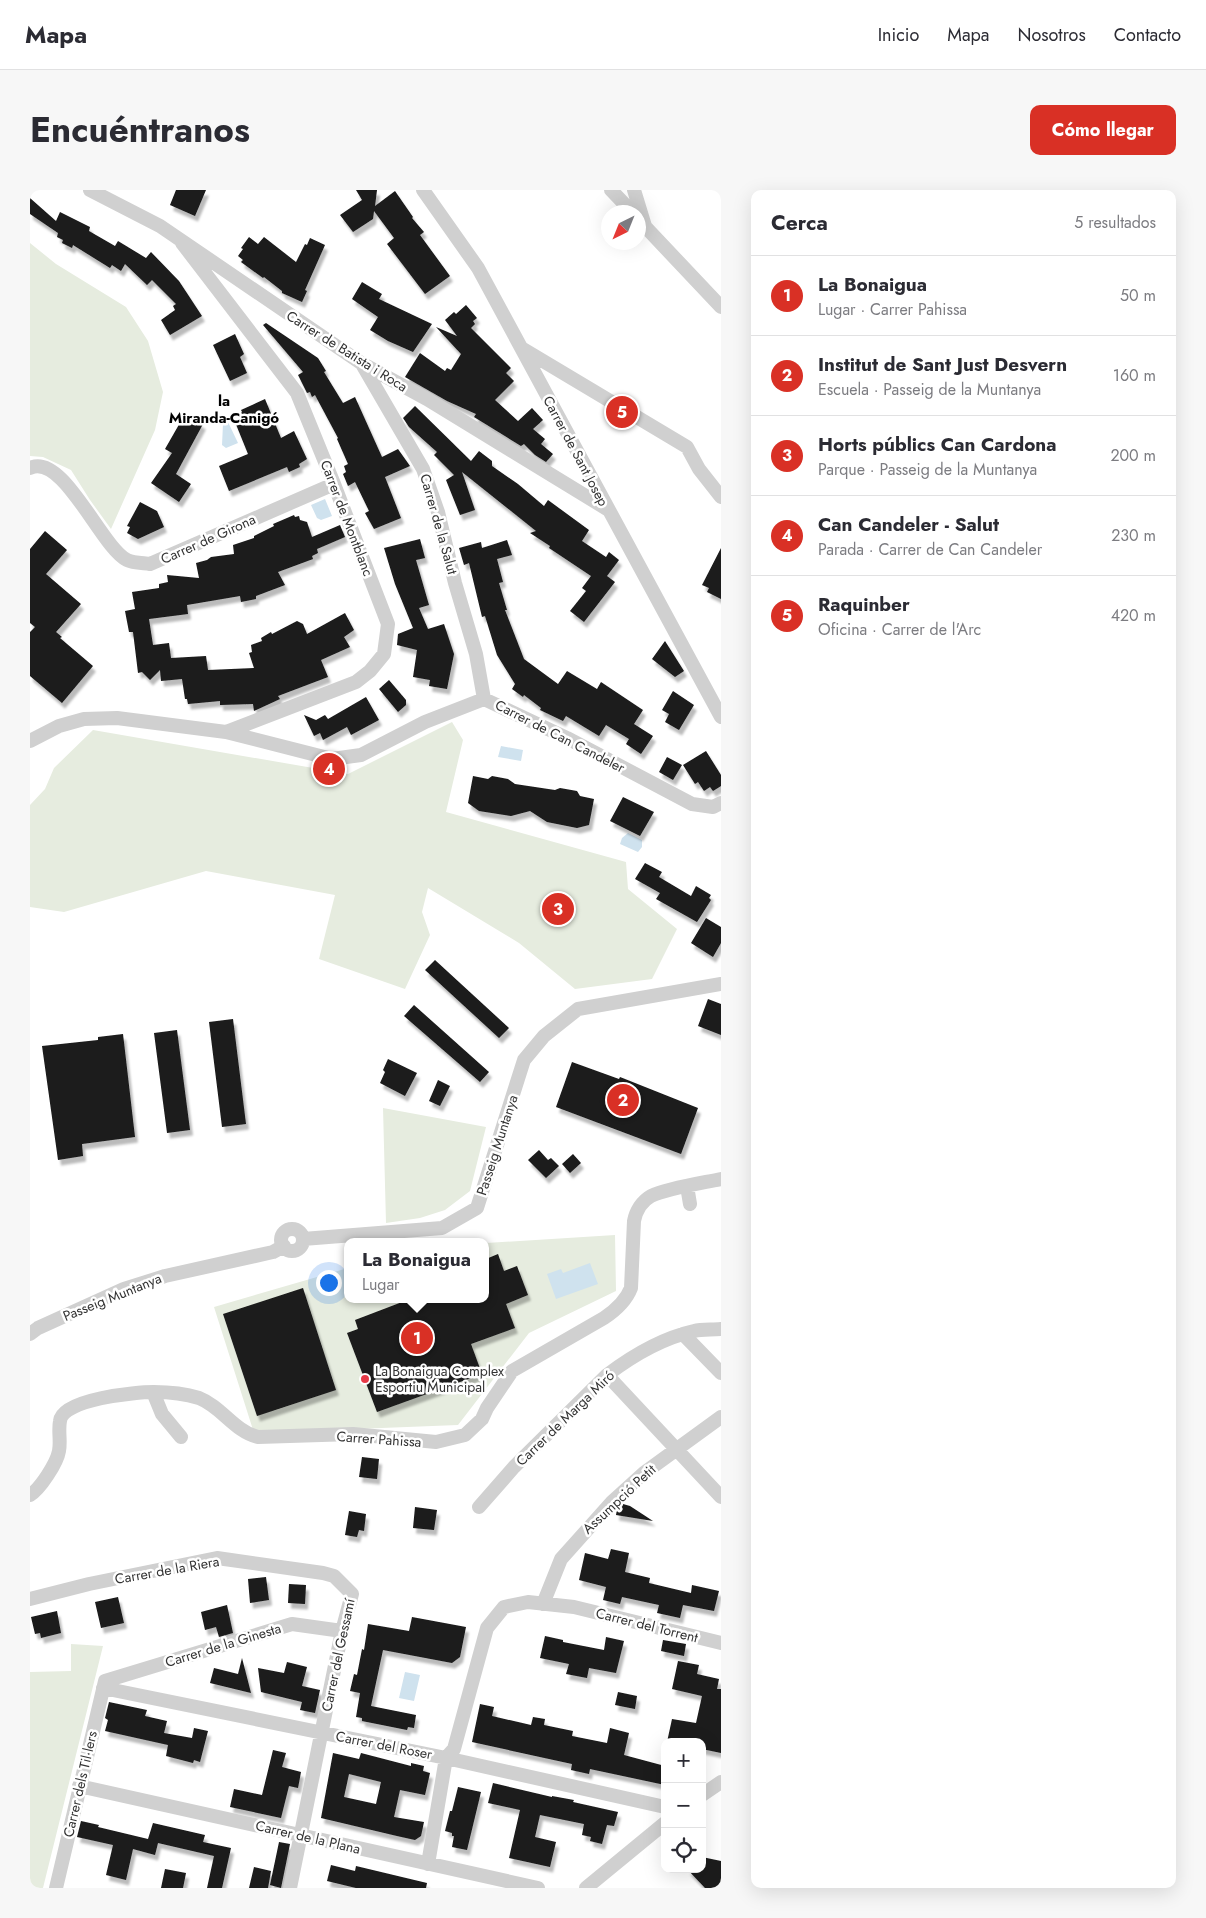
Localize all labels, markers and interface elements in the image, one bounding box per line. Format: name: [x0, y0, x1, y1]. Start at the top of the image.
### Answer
text: Mapa: [25, 17, 87, 52]
text: Inicio: [878, 22, 919, 48]
text: Mapa: [947, 22, 989, 48]
text: Nosotros: [1017, 22, 1086, 48]
text: Contacto: [1114, 22, 1181, 48]
text: Encuéntranos: [30, 105, 250, 155]
button: Cómo llegar: [1030, 105, 1176, 155]
north arrow: [601, 205, 646, 250]
text: Cerca: [771, 208, 828, 238]
text: 5 resultados: [1074, 211, 1156, 234]
text: La Bonaigua: [818, 271, 927, 298]
text: 1: [783, 284, 791, 307]
text: 50 m: [1120, 284, 1156, 307]
text: Lugar · Carrer Pahissa: [818, 298, 967, 321]
street label: Carrer de Batista i Roca: [283, 306, 411, 396]
text: Institut de Sant Just Desvern: [818, 351, 1067, 378]
text: 2: [782, 364, 792, 387]
text: 160 m: [1113, 364, 1156, 387]
text: Escuela · Passeig de la Muntanya: [818, 378, 1041, 401]
district label: la Miranda-Canigó: [169, 390, 279, 429]
street label: Carrer de Sant Josep: [538, 392, 614, 510]
pin: 5: [606, 393, 638, 431]
text: Horts públics Can Cardona: [818, 431, 1057, 458]
text: 3: [782, 444, 792, 467]
text: 200 m: [1110, 444, 1156, 467]
street label: Carrer de Montblanc: [316, 457, 378, 579]
text: Parque · Passeig de la Muntanya: [818, 458, 1037, 481]
street label: Carrer de la Salut: [415, 471, 463, 577]
street label: Carrer de Girona: [157, 509, 259, 569]
text: Can Candeler - Salut: [818, 511, 999, 538]
text: 4: [781, 524, 793, 547]
text: 230 m: [1111, 524, 1156, 547]
text: Parada · Carrer de Can Candeler: [818, 538, 1042, 561]
text: Raquinber: [818, 591, 910, 618]
text: 5: [782, 604, 792, 627]
text: 420 m: [1111, 604, 1156, 627]
text: Oficina · Carrer de l'Arc: [818, 618, 981, 641]
street label: Carrer de Can Candeler: [492, 695, 629, 778]
pin: 4: [313, 750, 345, 788]
pin: 3: [542, 890, 574, 928]
pin: 2: [607, 1081, 639, 1119]
street label: Passeig Muntanya: [471, 1092, 523, 1198]
popup: [344, 1238, 489, 1303]
text: La Bonaigua: [362, 1246, 471, 1273]
street label: Passeig Muntanya: [60, 1268, 164, 1326]
your location: [316, 1270, 342, 1296]
text: Lugar: [362, 1273, 400, 1296]
pin: 1: [401, 1319, 433, 1357]
place label: La Bonaigua Complex Esportiu Municipal: [375, 1361, 504, 1397]
street label: Carrer de Marga Miró: [511, 1365, 619, 1470]
marker: La Bonaigua Complex Esportiu Municipal: [359, 1373, 371, 1385]
street label: Carrer Pahissa: [336, 1426, 422, 1452]
street label: Assumpció Petit: [578, 1459, 661, 1538]
street label: Carrer de la Riera: [113, 1551, 221, 1589]
street label: Carrer del Gessamí: [316, 1595, 360, 1713]
street label: Carrer del Torrent: [594, 1603, 701, 1648]
street label: Carrer de la Ginesta: [163, 1618, 283, 1672]
street label: Carrer del Roser: [334, 1726, 434, 1764]
street label: Carrer dels Til·lers: [58, 1728, 102, 1839]
map controls: [661, 1738, 706, 1873]
button: +: [661, 1738, 706, 1783]
button: −: [661, 1783, 706, 1828]
street label: Carrer de la Plana: [254, 1815, 362, 1859]
button: locate: [661, 1828, 706, 1873]

